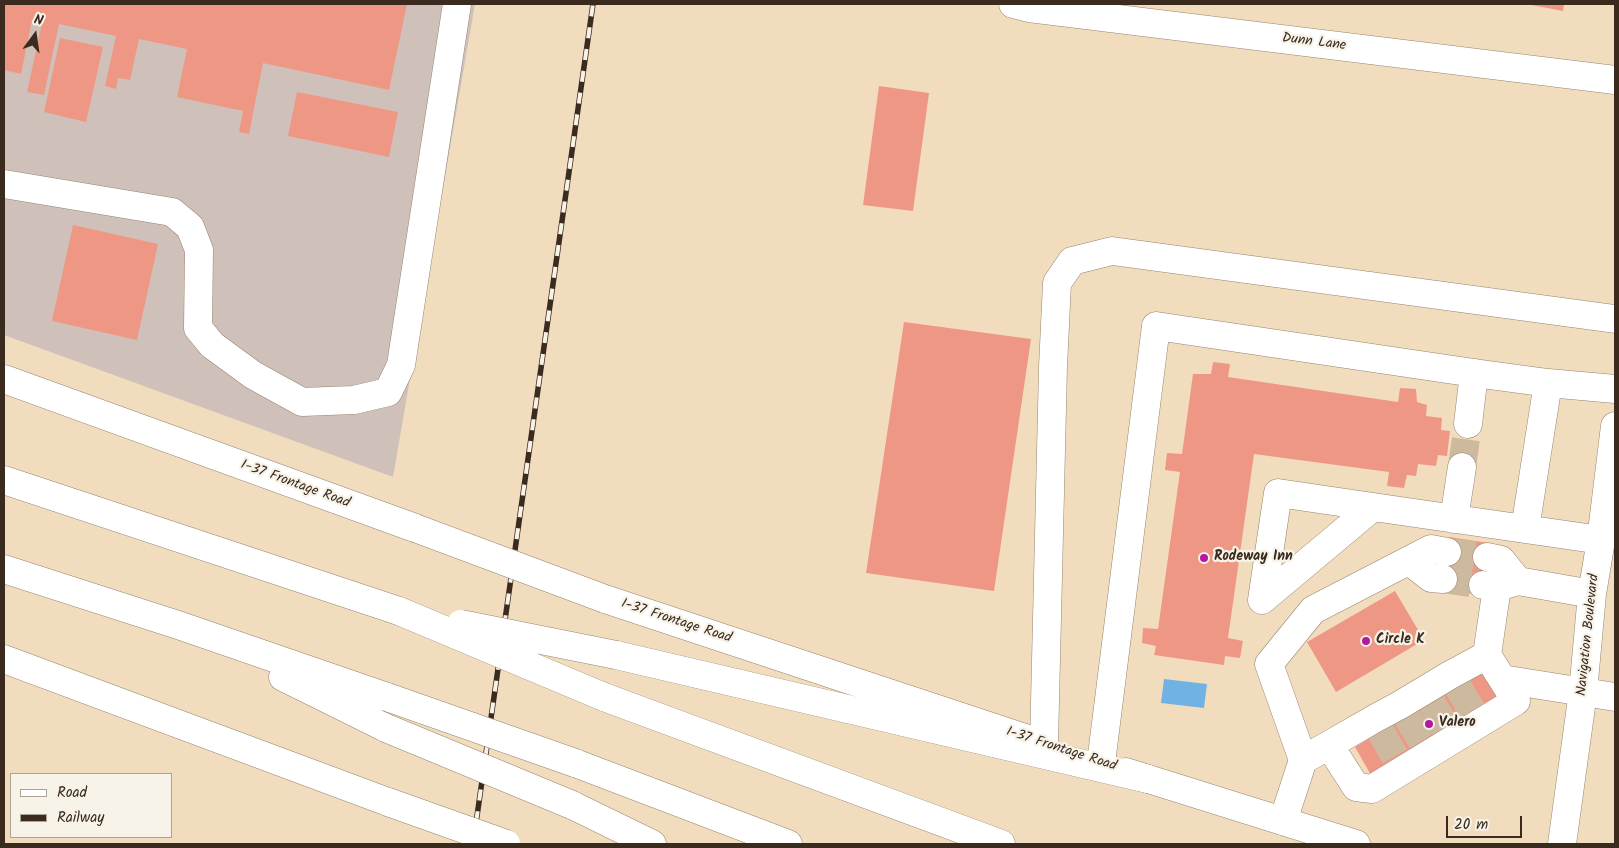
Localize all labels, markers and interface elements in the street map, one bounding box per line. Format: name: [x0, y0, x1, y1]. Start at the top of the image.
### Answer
text: N: [32, 9, 46, 32]
north arrow: [10, 10, 60, 60]
street label: Dunn Lane: [1281, 31, 1347, 55]
street label: I-37 Frontage Road: [238, 457, 352, 513]
place label: Rodeway Inn: [1214, 550, 1293, 566]
marker: Rodeway Inn: [1198, 552, 1210, 564]
street label: Navigation Boulevard: [1574, 573, 1604, 697]
street label: I-37 Frontage Road: [619, 596, 733, 648]
place label: Circle K: [1376, 633, 1425, 649]
marker: Circle K: [1360, 635, 1372, 647]
place label: Valero: [1439, 716, 1476, 732]
marker: Valero: [1423, 718, 1435, 730]
street label: I-37 Frontage Road: [1004, 724, 1118, 776]
legend: [10, 773, 172, 838]
text: Road: [57, 781, 87, 805]
text: Railway: [57, 806, 104, 830]
scale bar: [1449, 806, 1525, 838]
text: 20 m: [1454, 813, 1488, 837]

